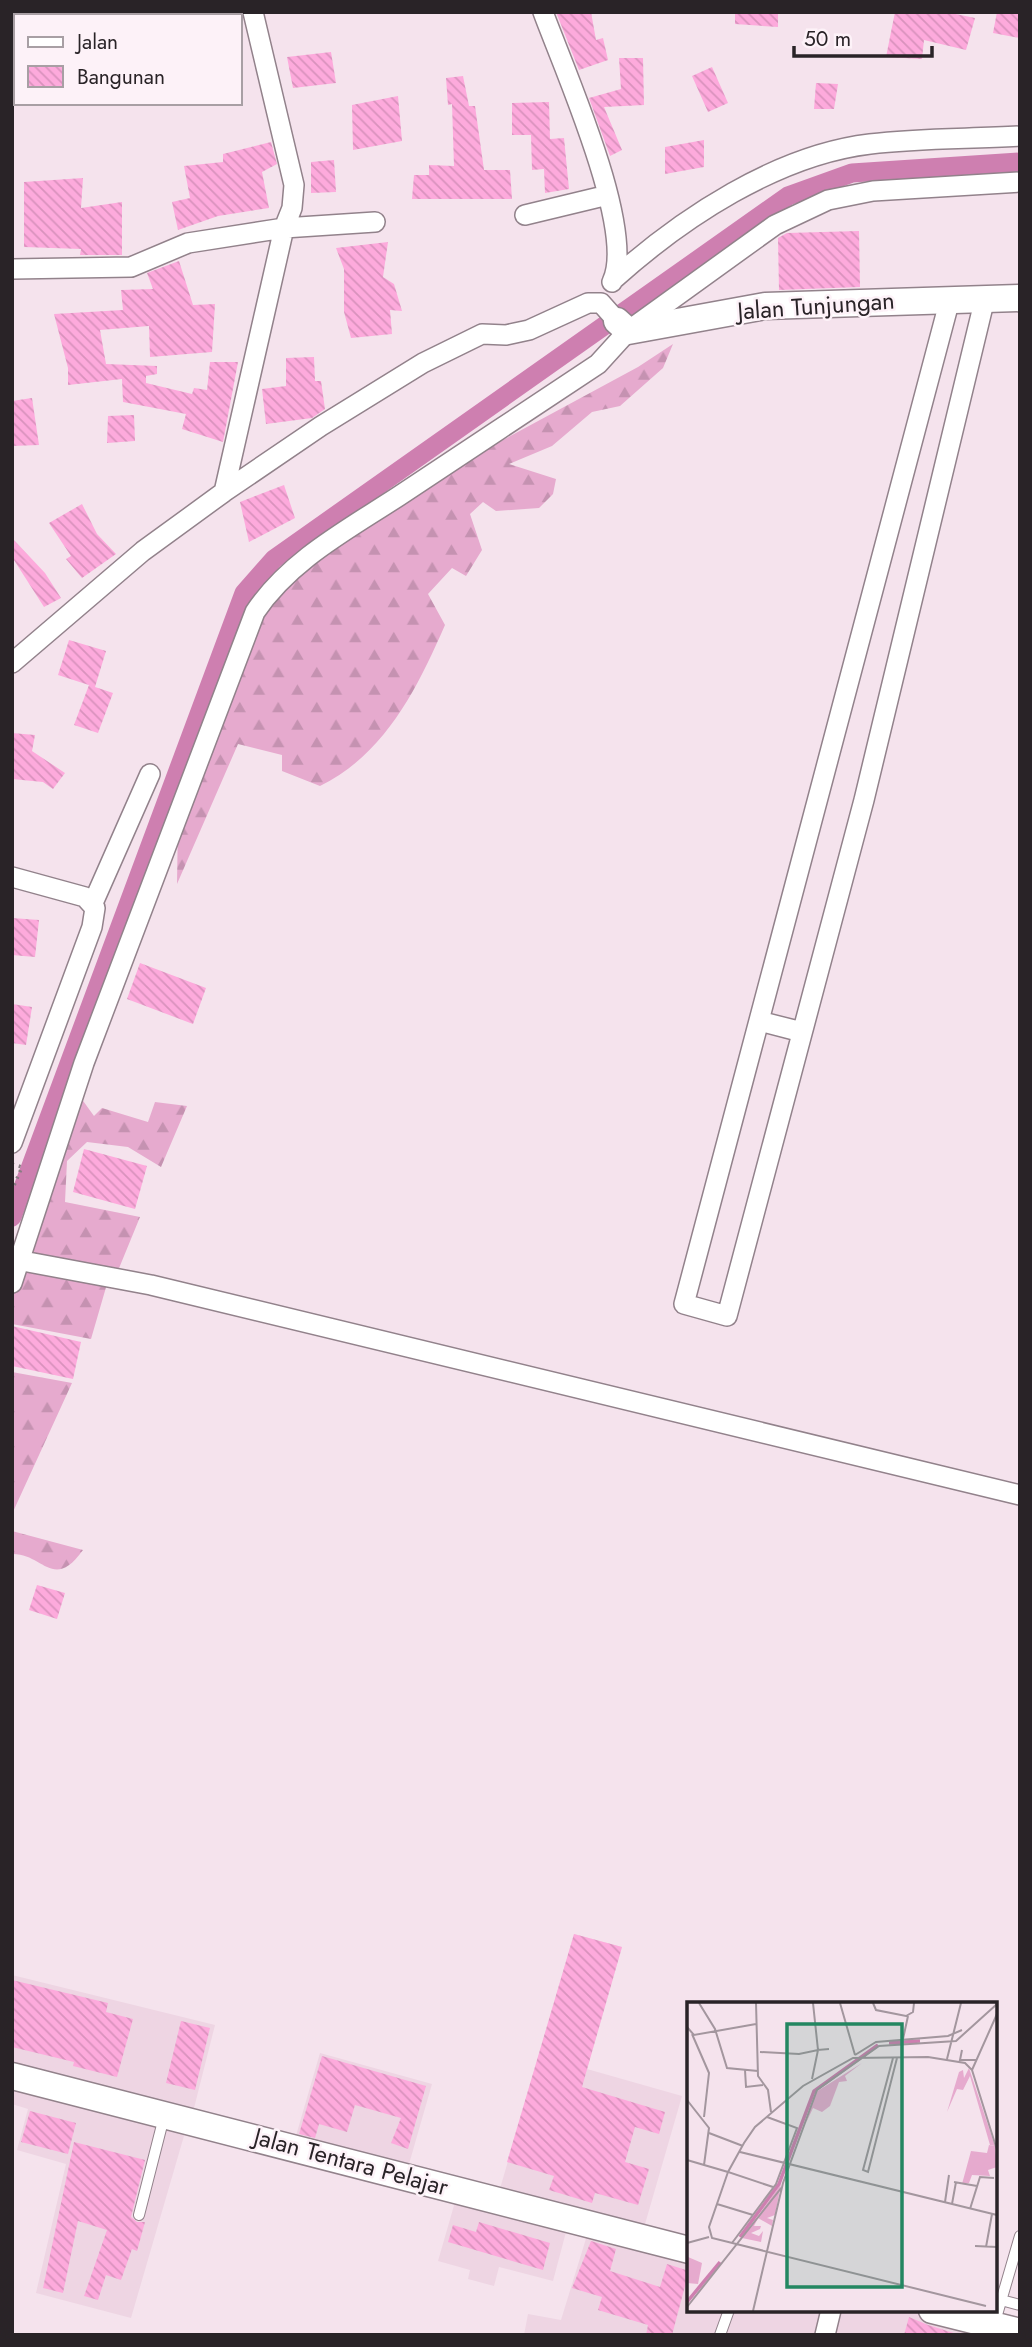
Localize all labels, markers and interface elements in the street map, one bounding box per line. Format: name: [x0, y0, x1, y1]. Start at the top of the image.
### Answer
legend: [14, 14, 242, 105]
scale bar: [794, 14, 932, 58]
text: 50 m: [804, 24, 851, 54]
text: Jalan: [74, 27, 118, 57]
text: Bangunan: [77, 62, 165, 92]
street label: Jalan Tunjungan: [733, 283, 896, 329]
inset map: [687, 2002, 997, 2312]
street label: Jalan Tentara Pelajar: [247, 2118, 453, 2204]

